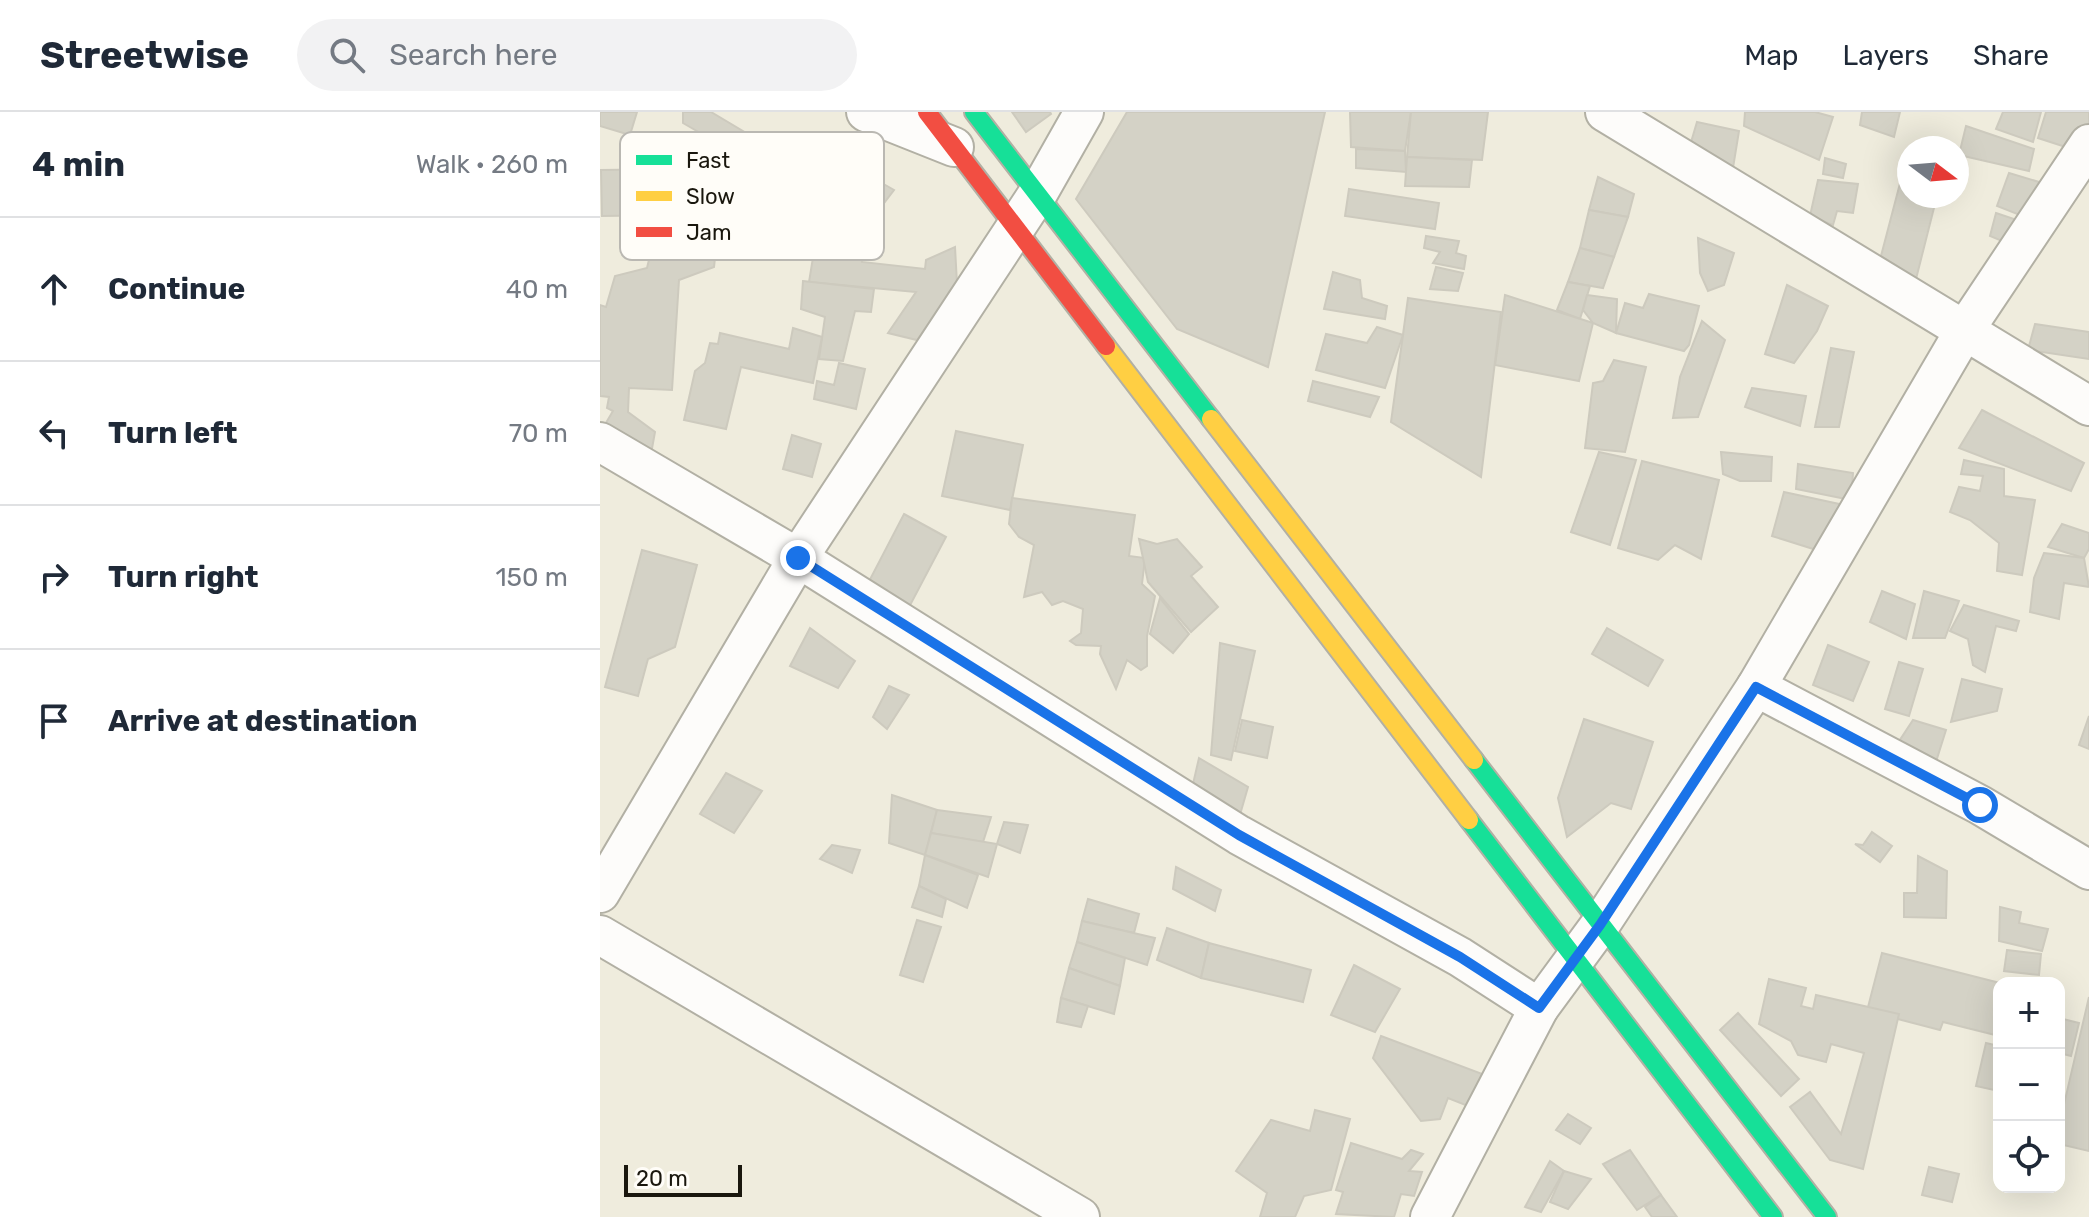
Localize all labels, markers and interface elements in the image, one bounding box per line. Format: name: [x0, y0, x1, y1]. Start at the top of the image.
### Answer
search box: [297, 19, 857, 91]
text: Streetwise: [40, 32, 249, 78]
icon: search: [325, 33, 369, 77]
text: Search here: [389, 37, 557, 73]
text: Map: [1744, 39, 1799, 72]
text: Layers: [1843, 39, 1929, 72]
text: Share: [1973, 39, 2049, 72]
legend: [620, 132, 884, 260]
north arrow: [1897, 136, 1969, 208]
text: 4 min: [32, 144, 125, 185]
text: Fast: [686, 147, 731, 174]
text: Walk · 260 m: [416, 149, 568, 180]
text: Slow: [686, 183, 735, 210]
text: Jam: [686, 219, 732, 246]
icon: ahead: [32, 267, 76, 311]
text: Continue: [108, 271, 245, 307]
text: 40 m: [506, 274, 568, 305]
icon: left: [32, 411, 76, 455]
text: Turn left: [108, 415, 238, 451]
text: 70 m: [509, 418, 568, 449]
route end: [780, 540, 816, 576]
icon: right: [32, 555, 76, 599]
text: Turn right: [108, 559, 259, 595]
text: 150 m: [495, 562, 568, 593]
icon: arrive: [32, 699, 76, 743]
text: Arrive at destination: [108, 703, 418, 739]
route start: [1962, 787, 1998, 823]
map controls: [1993, 977, 2065, 1193]
button: +: [1993, 977, 2065, 1049]
button: −: [1993, 1049, 2065, 1121]
button: locate: [1993, 1121, 2065, 1193]
scale bar: [624, 1161, 742, 1197]
text: 20 m: [636, 1165, 688, 1192]

